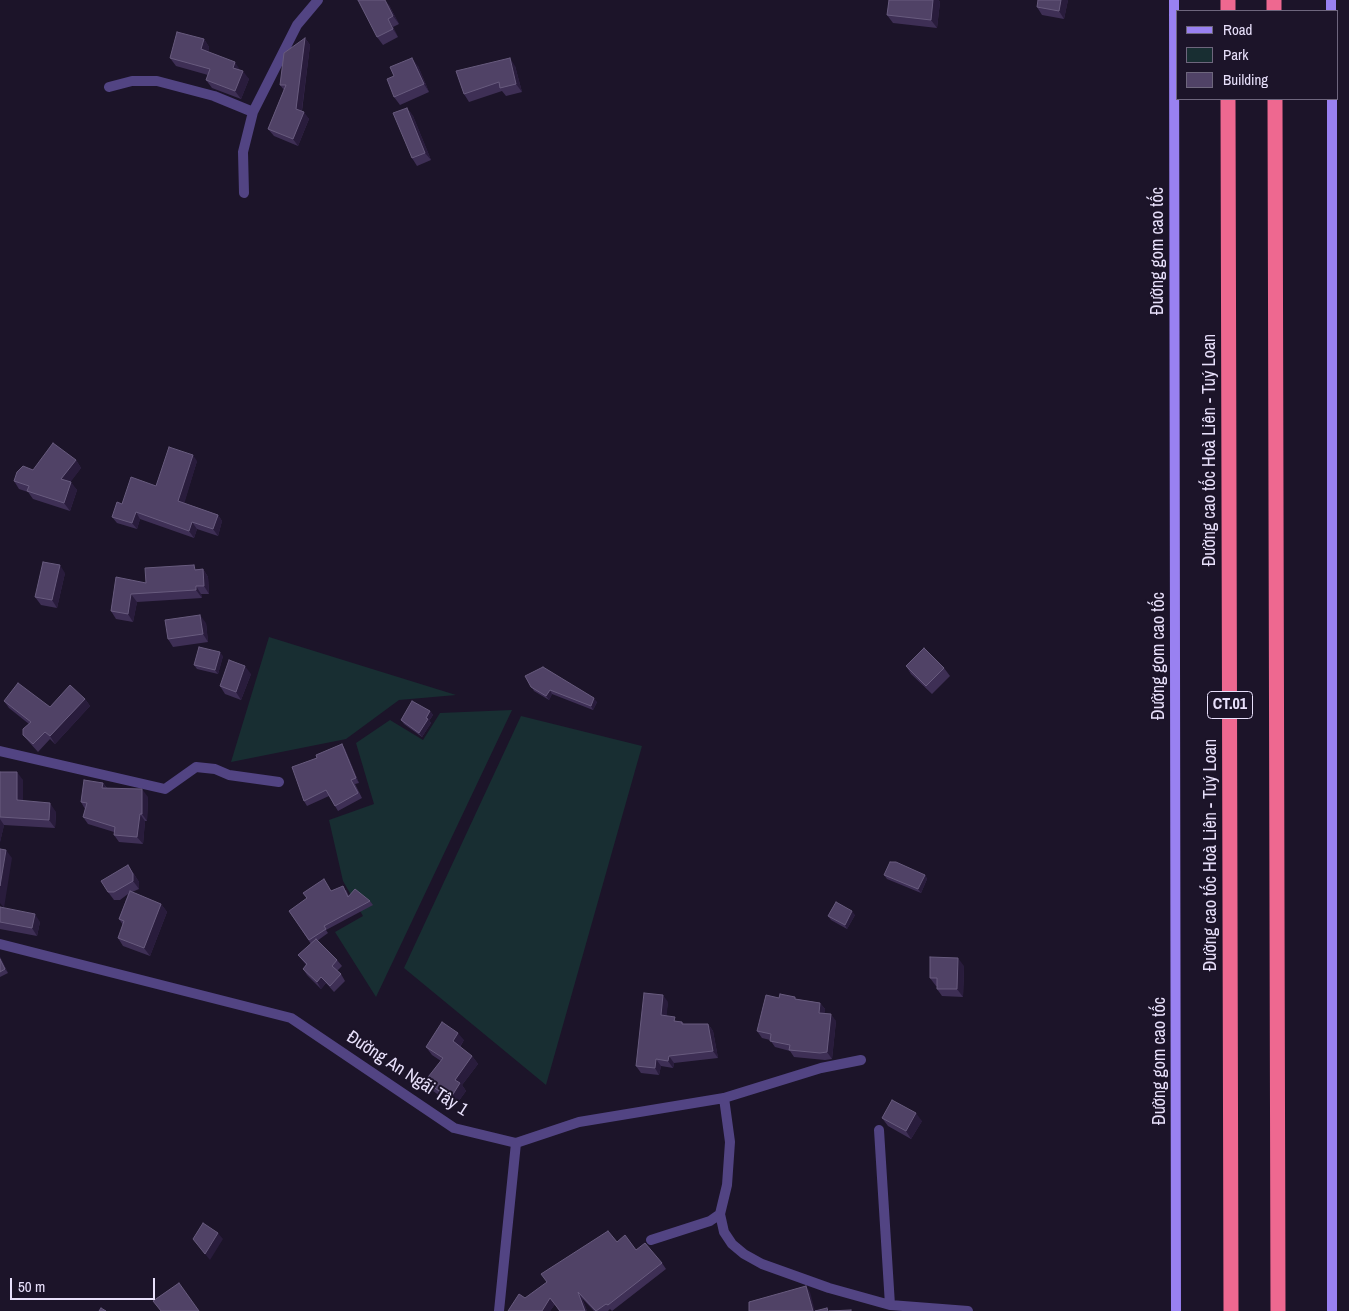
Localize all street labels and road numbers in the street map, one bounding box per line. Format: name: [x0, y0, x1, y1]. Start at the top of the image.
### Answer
street label: Đường gom cao tốc: [1147, 187, 1169, 315]
street label: Đường cao tốc Hoà Liên - Tuý Loan: [1199, 334, 1221, 566]
street label: Đường gom cao tốc: [1148, 592, 1170, 720]
road number: CT.01: [1208, 692, 1252, 718]
street label: Đường cao tốc Hoà Liên - Tuý Loan: [1200, 739, 1222, 971]
street label: Đường gom cao tốc: [1149, 997, 1171, 1125]
street label: Đường An Ngãi Tây 1: [342, 1027, 472, 1121]

